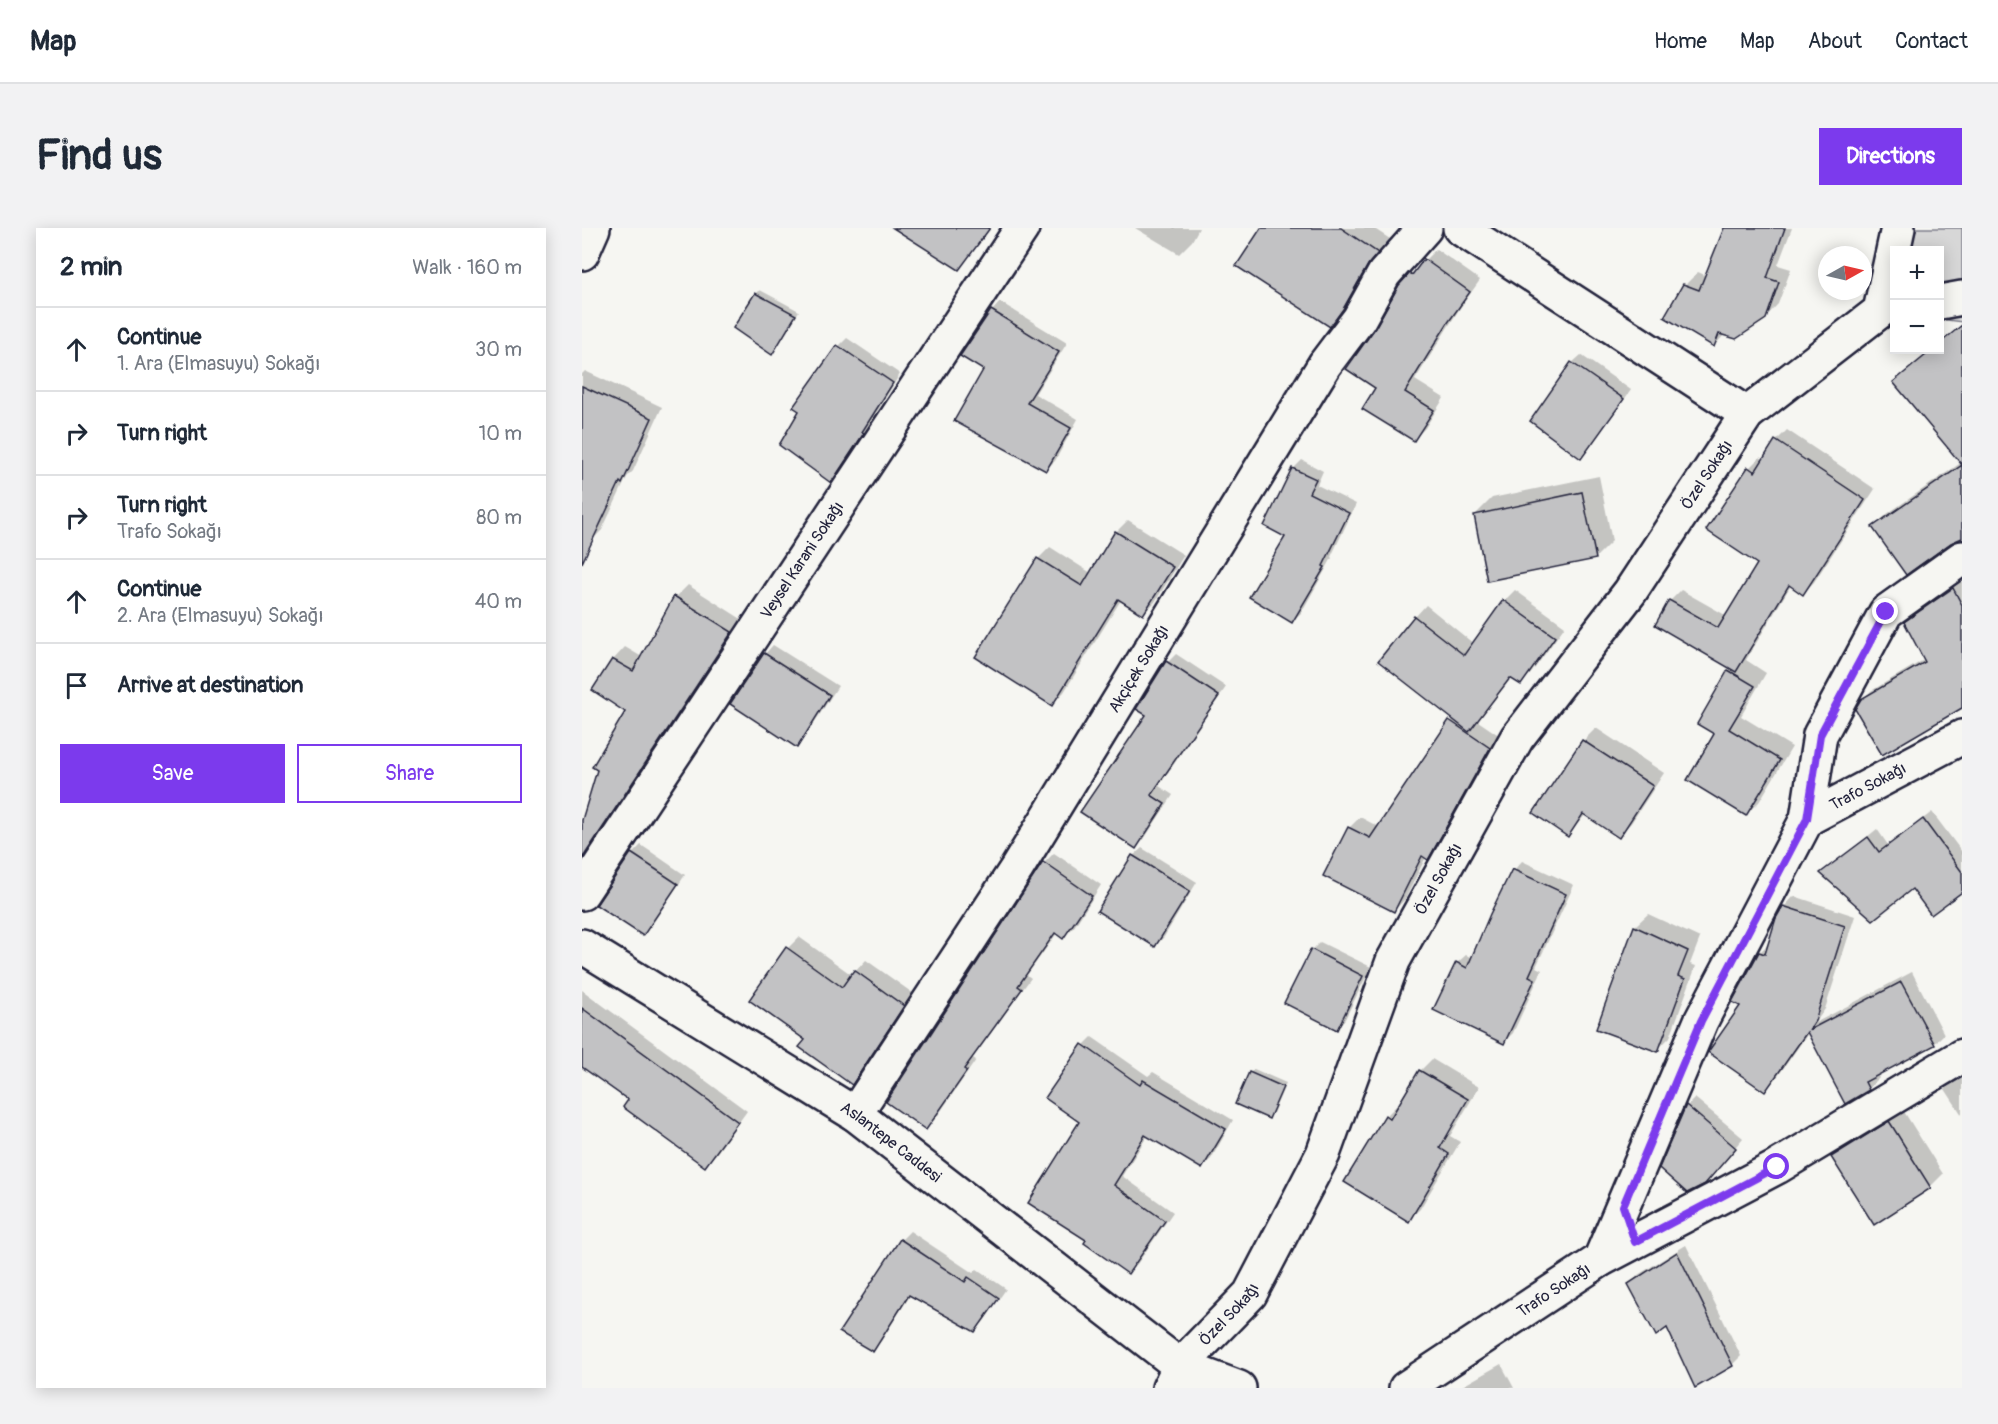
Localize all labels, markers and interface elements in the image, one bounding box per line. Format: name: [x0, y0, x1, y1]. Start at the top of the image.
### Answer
text: Map: [30, 24, 76, 59]
text: Home: [1654, 28, 1707, 55]
text: Map: [1740, 28, 1775, 55]
text: About: [1808, 28, 1862, 55]
text: Contact: [1895, 28, 1968, 55]
button: Directions: [1819, 128, 1962, 185]
text: Find us: [36, 130, 162, 182]
north arrow: [1818, 246, 1872, 300]
map controls: [1890, 246, 1944, 354]
button: +: [1890, 246, 1944, 300]
text: 2 min: [60, 251, 122, 283]
text: Walk · 160 m: [412, 255, 522, 280]
button: −: [1890, 300, 1944, 354]
text: Continue: [117, 323, 201, 351]
icon: ahead: [60, 333, 93, 366]
text: 30 m: [475, 337, 522, 362]
text: 1. Ara (Elmasuyu) Sokağı: [117, 351, 320, 376]
icon: right: [60, 417, 93, 450]
text: Turn right: [117, 419, 207, 447]
text: 10 m: [478, 421, 522, 446]
street label: Özel Sokağı: [1677, 436, 1737, 514]
text: Turn right: [117, 491, 207, 519]
street label: Veysel Karani Sokağı: [756, 498, 848, 623]
icon: right: [60, 501, 93, 534]
text: 80 m: [476, 505, 522, 530]
text: Trafo Sokağı: [117, 519, 222, 544]
text: Continue: [117, 575, 201, 603]
icon: ahead: [60, 585, 93, 618]
text: 40 m: [475, 589, 522, 614]
route end: [1872, 598, 1898, 624]
text: 2. Ara (Elmasuyu) Sokağı: [117, 603, 324, 628]
street label: Akçiçek Sokağı: [1104, 621, 1173, 716]
icon: arrive: [60, 669, 93, 702]
text: Arrive at destination: [117, 671, 303, 699]
button: Save: [60, 744, 285, 803]
button: Share: [297, 744, 522, 803]
street label: Trafo Sokağı: [1826, 758, 1910, 815]
street label: Özel Sokağı: [1411, 840, 1467, 918]
street label: Aslantepe Caddesi: [837, 1097, 945, 1187]
route start: [1763, 1153, 1789, 1179]
street label: Trafo Sokağı: [1513, 1259, 1594, 1322]
street label: Özel Sokağı: [1195, 1280, 1264, 1350]

